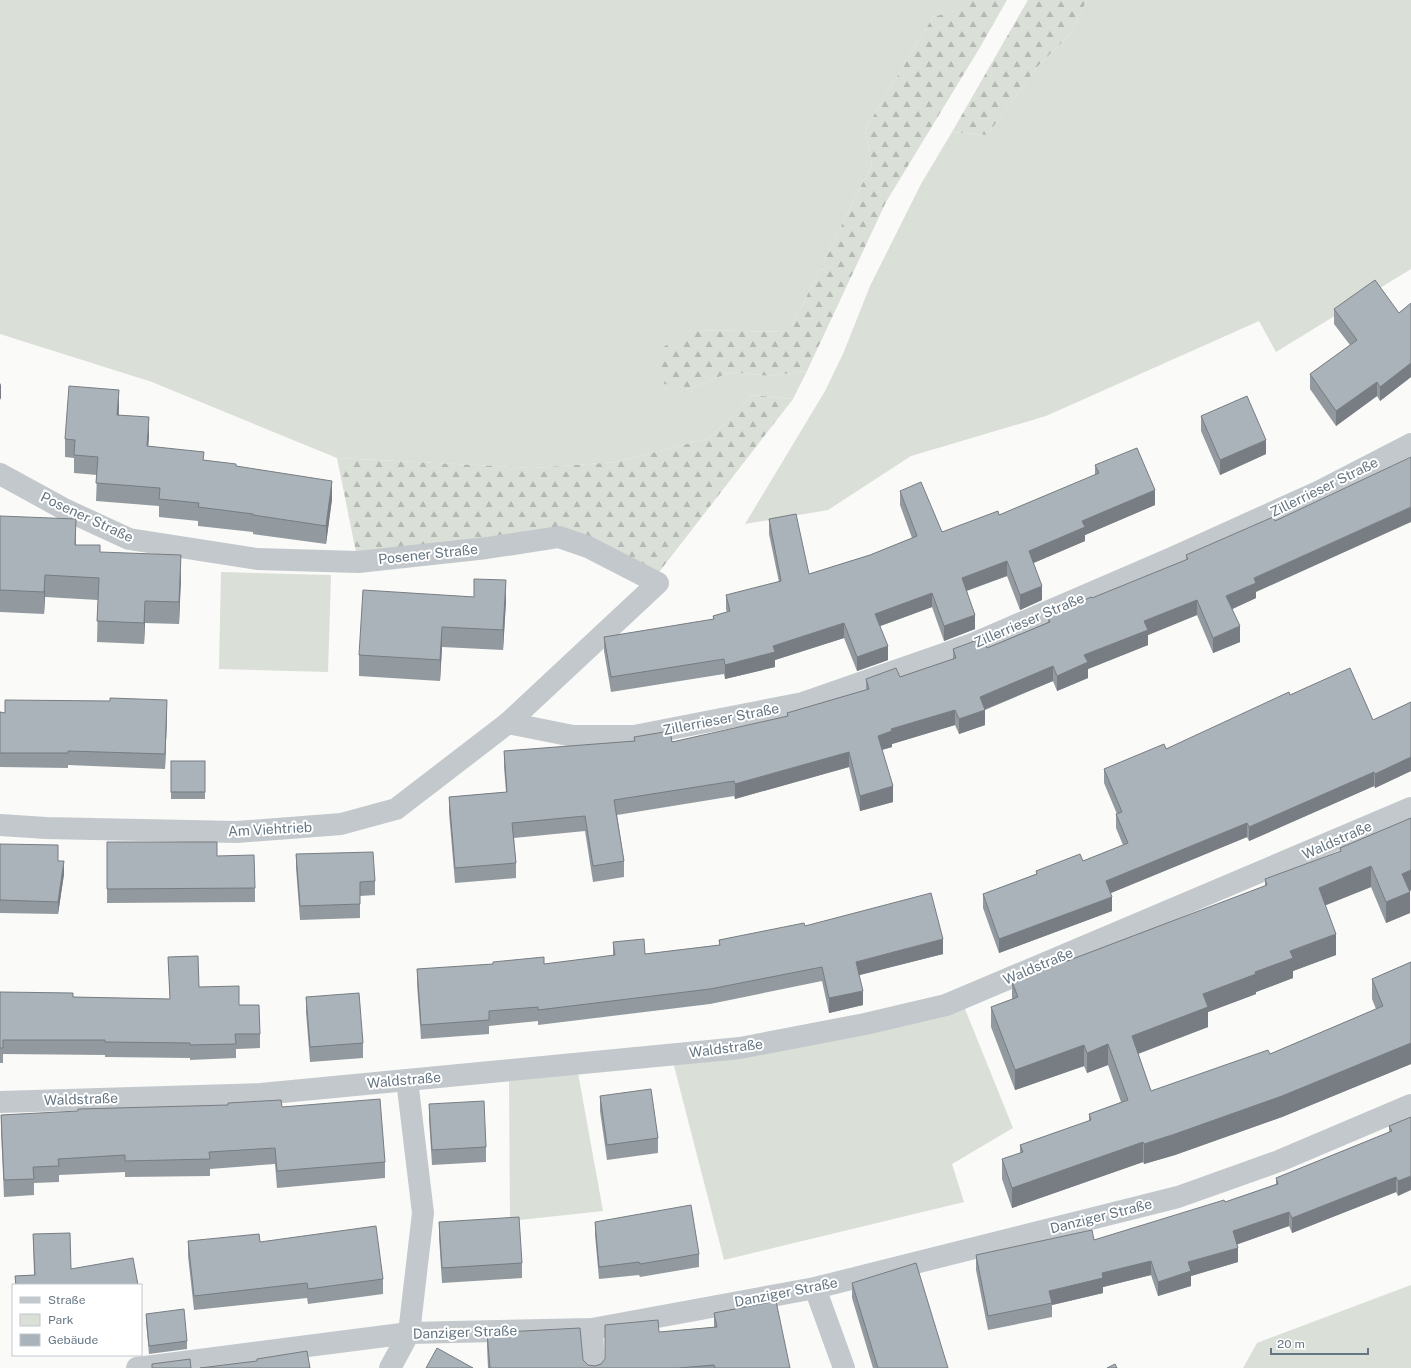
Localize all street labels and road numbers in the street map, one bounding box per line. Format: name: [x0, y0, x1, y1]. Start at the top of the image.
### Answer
street label: Zillerrieser Straße: [1267, 454, 1381, 520]
street label: Posener Straße: [38, 489, 136, 545]
street label: Posener Straße: [377, 541, 479, 567]
street label: Zillerrieser Straße: [972, 590, 1086, 650]
street label: Zillerrieser Straße: [662, 700, 780, 738]
street label: Waldstraße: [1300, 818, 1374, 862]
street label: Am Viehtrieb: [227, 819, 313, 839]
street label: Waldstraße: [1001, 944, 1075, 988]
street label: Waldstraße: [688, 1036, 764, 1060]
street label: Waldstraße: [366, 1069, 442, 1091]
street label: Waldstraße: [44, 1090, 118, 1108]
street label: Danziger Straße: [1048, 1196, 1154, 1236]
street label: Danziger Straße: [733, 1274, 839, 1310]
street label: Danziger Straße: [412, 1322, 518, 1342]

